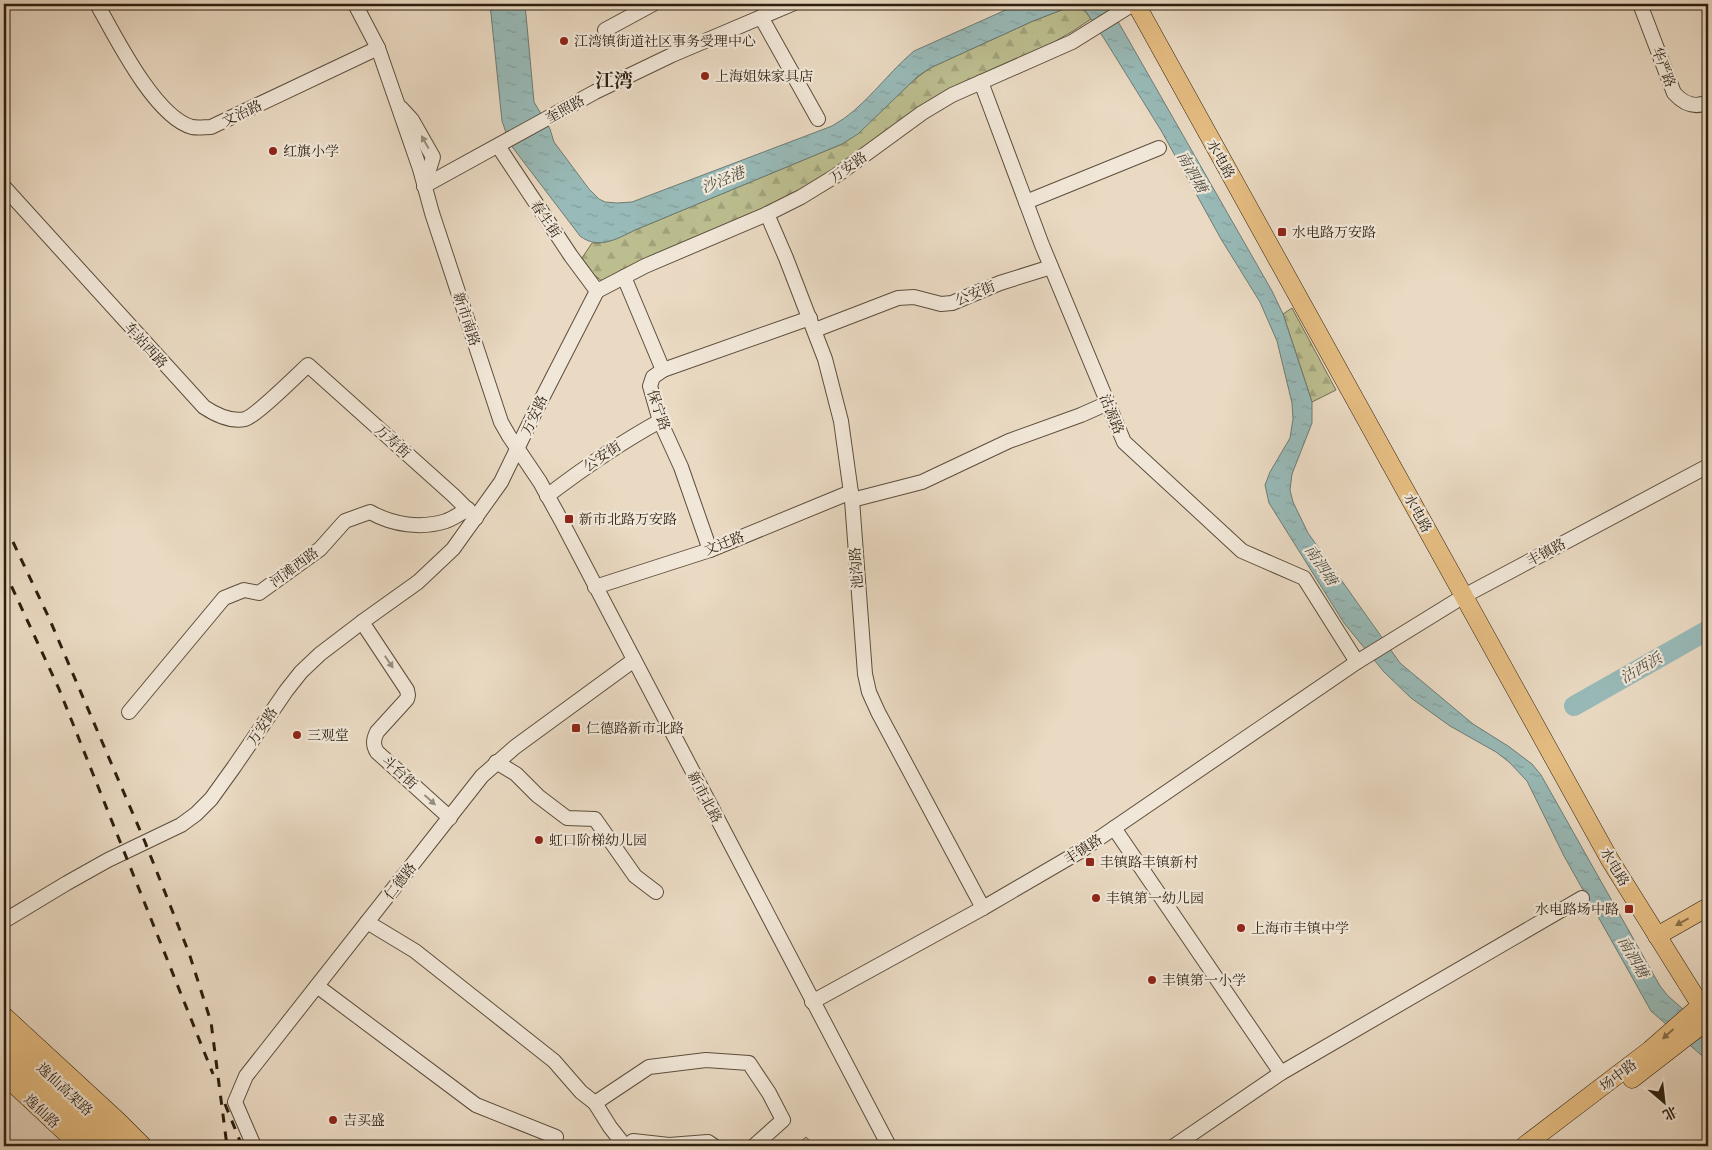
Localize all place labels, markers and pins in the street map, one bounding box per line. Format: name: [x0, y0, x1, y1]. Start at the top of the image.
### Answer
place label: 江湾镇街道社区事务受理中心: [574, 32, 756, 51]
marker: 江湾镇街道社区事务受理中心: [558, 35, 570, 47]
place label: 上海姐妹家具店: [715, 67, 813, 86]
marker: 上海姐妹家具店: [699, 70, 711, 82]
place label: 红旗小学: [283, 142, 339, 161]
marker: 红旗小学: [267, 145, 279, 157]
place label: 水电路万安路: [1292, 223, 1376, 242]
marker: 水电路万安路: [1276, 226, 1288, 238]
place label: 新市北路万安路: [579, 510, 677, 529]
marker: 新市北路万安路: [563, 513, 575, 525]
place label: 仁德路新市北路: [586, 719, 684, 738]
marker: 仁德路新市北路: [570, 722, 582, 734]
place label: 三观堂: [307, 726, 349, 745]
marker: 三观堂: [291, 729, 303, 741]
place label: 虹口阶梯幼儿园: [549, 831, 647, 850]
marker: 虹口阶梯幼儿园: [533, 834, 545, 846]
place label: 丰镇路丰镇新村: [1100, 853, 1198, 872]
marker: 丰镇路丰镇新村: [1084, 856, 1096, 868]
place label: 丰镇第一幼儿园: [1106, 889, 1204, 908]
marker: 丰镇第一幼儿园: [1090, 892, 1102, 904]
place label: 水电路场中路: [1535, 900, 1619, 919]
marker: 水电路场中路: [1623, 903, 1635, 915]
place label: 上海市丰镇中学: [1251, 919, 1349, 938]
marker: 上海市丰镇中学: [1235, 922, 1247, 934]
place label: 丰镇第一小学: [1162, 971, 1246, 990]
marker: 丰镇第一小学: [1146, 974, 1158, 986]
place label: 吉买盛: [343, 1111, 385, 1130]
marker: 吉买盛: [327, 1114, 339, 1126]

